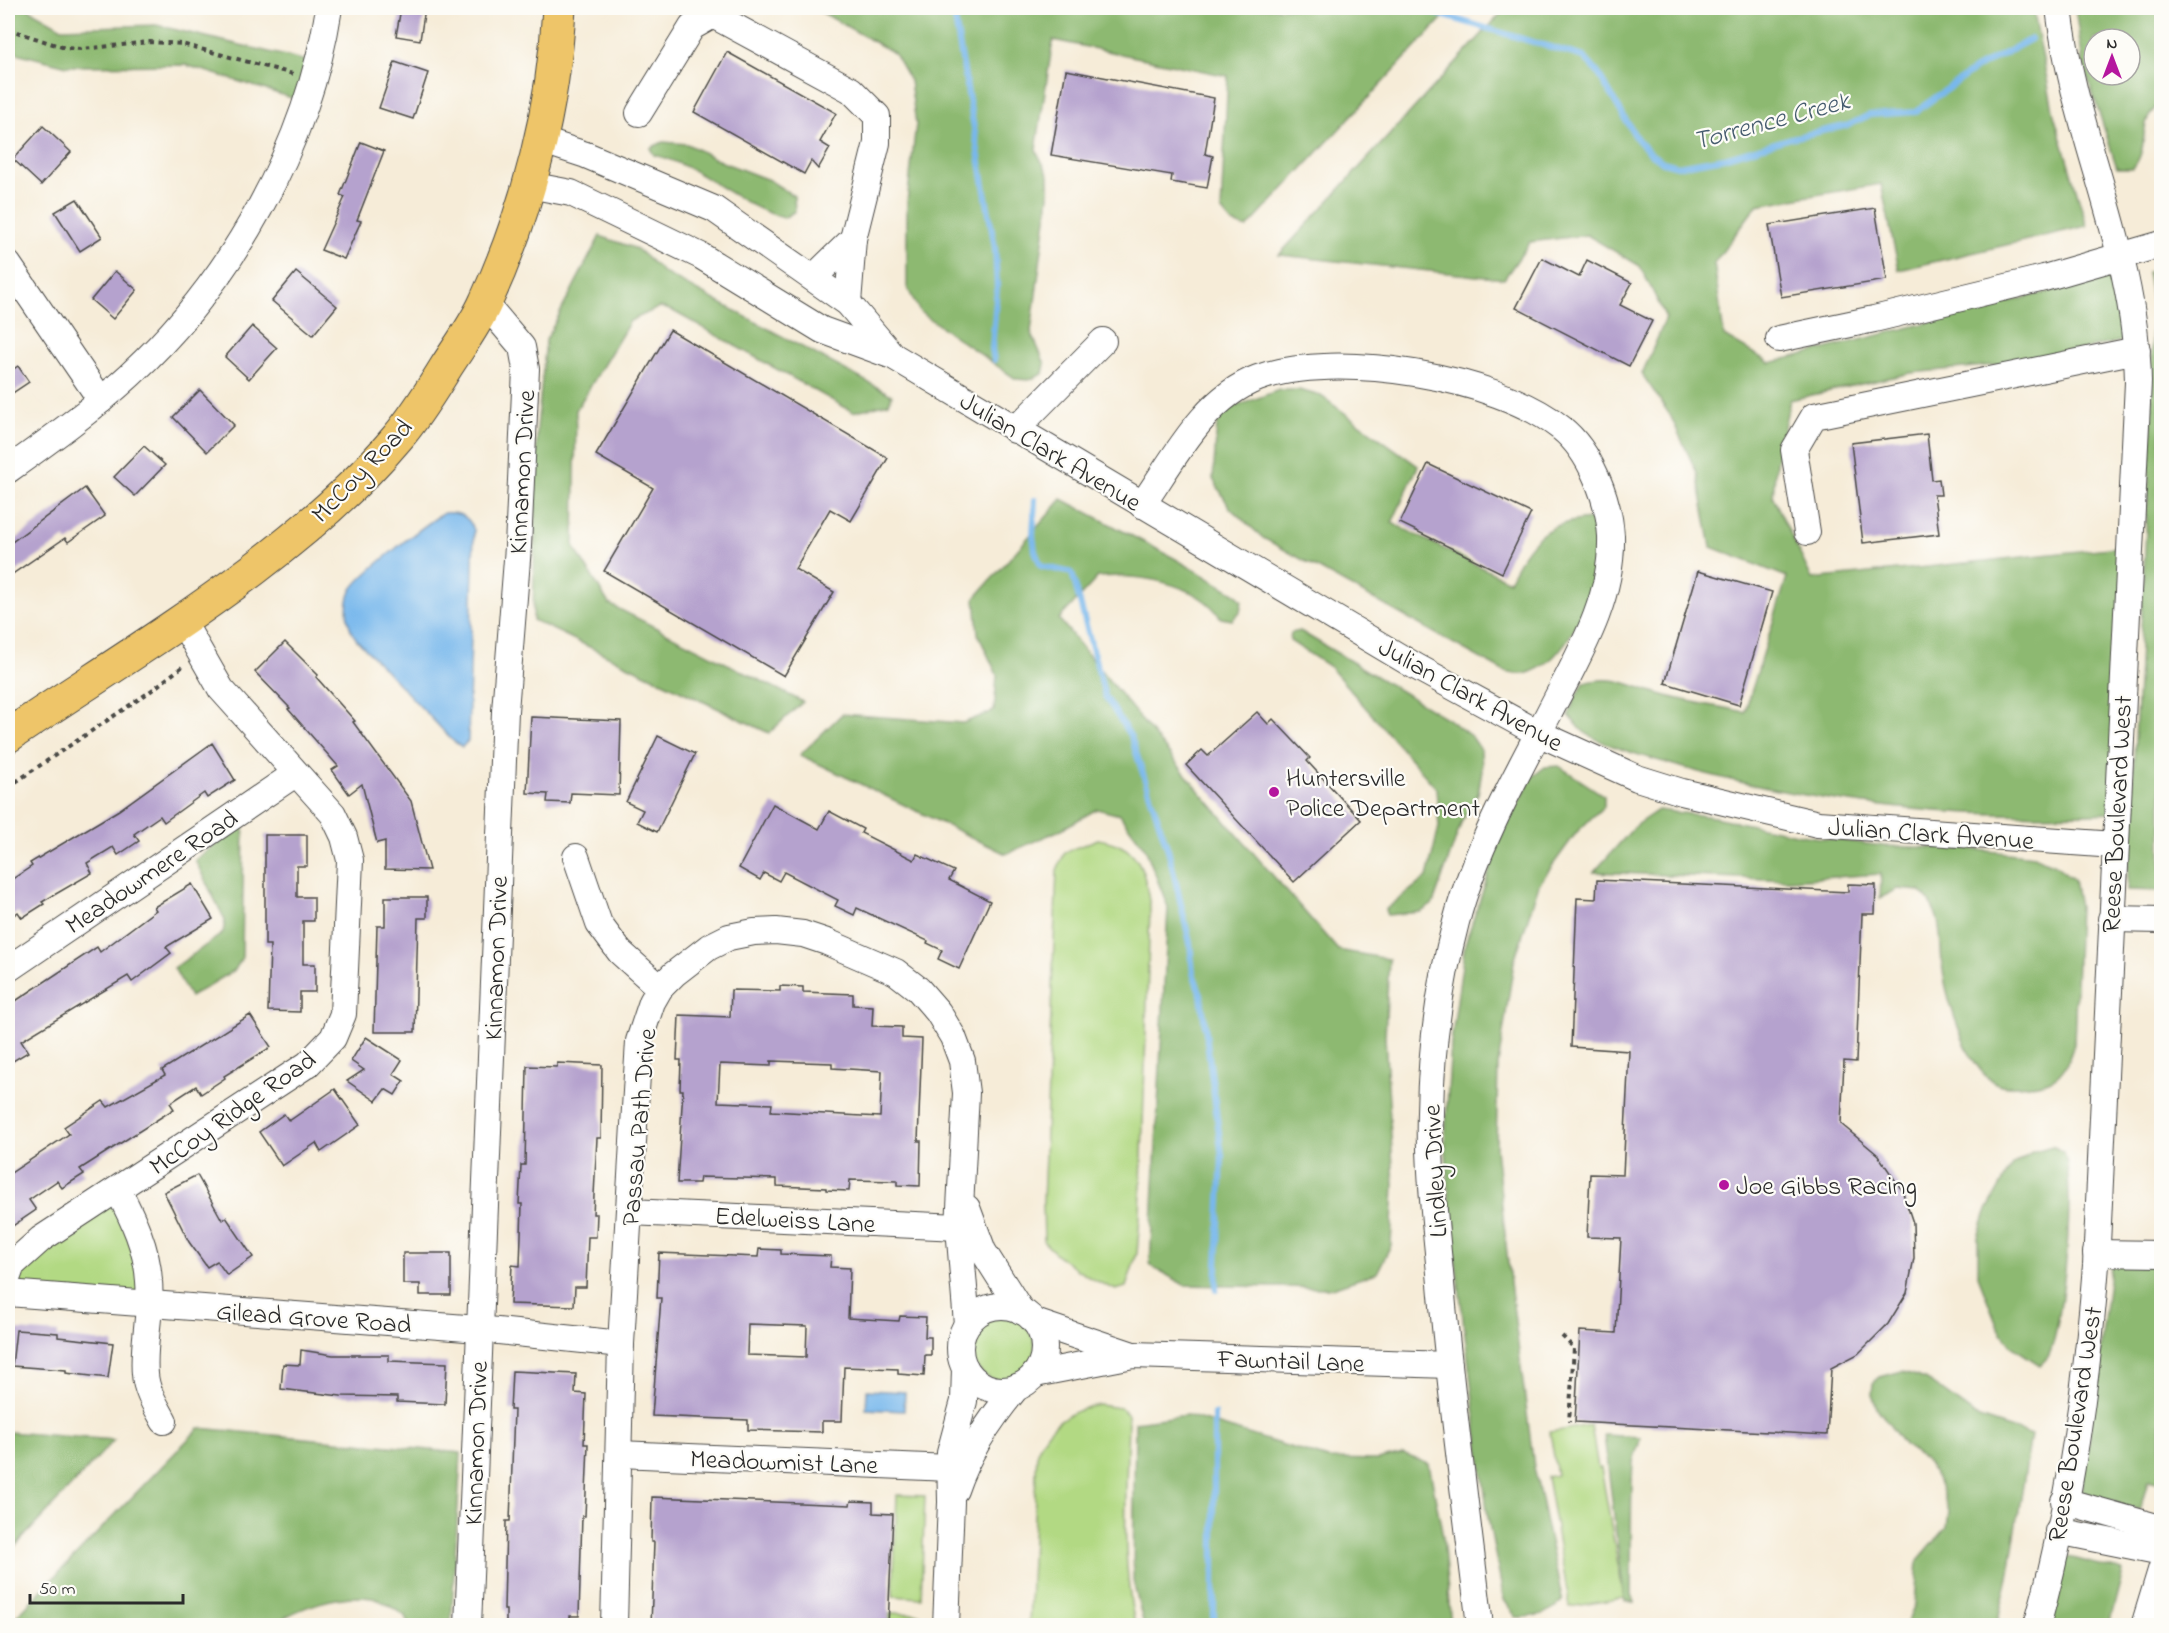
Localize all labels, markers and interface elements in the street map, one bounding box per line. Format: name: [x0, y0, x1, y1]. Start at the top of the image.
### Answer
north arrow: [2082, 27, 2142, 87]
text: N: [2107, 32, 2118, 56]
water label: Torrence Creek: [1689, 82, 1855, 162]
street label: Julian Clark Avenue: [951, 384, 1148, 523]
street label: Kinnamon Drive: [501, 389, 547, 555]
street label: McCoy Road: [303, 411, 423, 533]
street label: Julian Clark Avenue: [1370, 630, 1569, 763]
street label: Reese Boulevard West: [2094, 694, 2144, 934]
place label: Huntersville Police Department: [1286, 761, 1480, 829]
marker: Huntersville Police Department: [1267, 785, 1281, 799]
street label: Meadowmere Road: [59, 801, 247, 946]
street label: Julian Clark Avenue: [1827, 810, 2035, 862]
street label: Kinnamon Drive: [476, 875, 520, 1041]
street label: Passau Path Drive: [613, 1026, 669, 1228]
street label: McCoy Ridge Road: [142, 1042, 325, 1186]
street label: Lindley Drive: [1415, 1103, 1459, 1238]
place label: Joe Gibbs Racing: [1736, 1169, 1917, 1207]
marker: Joe Gibbs Racing: [1717, 1178, 1731, 1192]
street label: Edelweiss Lane: [714, 1199, 877, 1245]
street label: Gilead Grove Road: [215, 1294, 413, 1346]
street label: Reese Boulevard West: [2040, 1304, 2114, 1545]
street label: Fawntail Lane: [1216, 1341, 1365, 1385]
street label: Kinnamon Drive: [456, 1360, 500, 1526]
street label: Meadowmist Lane: [689, 1442, 879, 1486]
scale bar: [30, 1567, 183, 1605]
text: 50 m: [39, 1577, 76, 1603]

